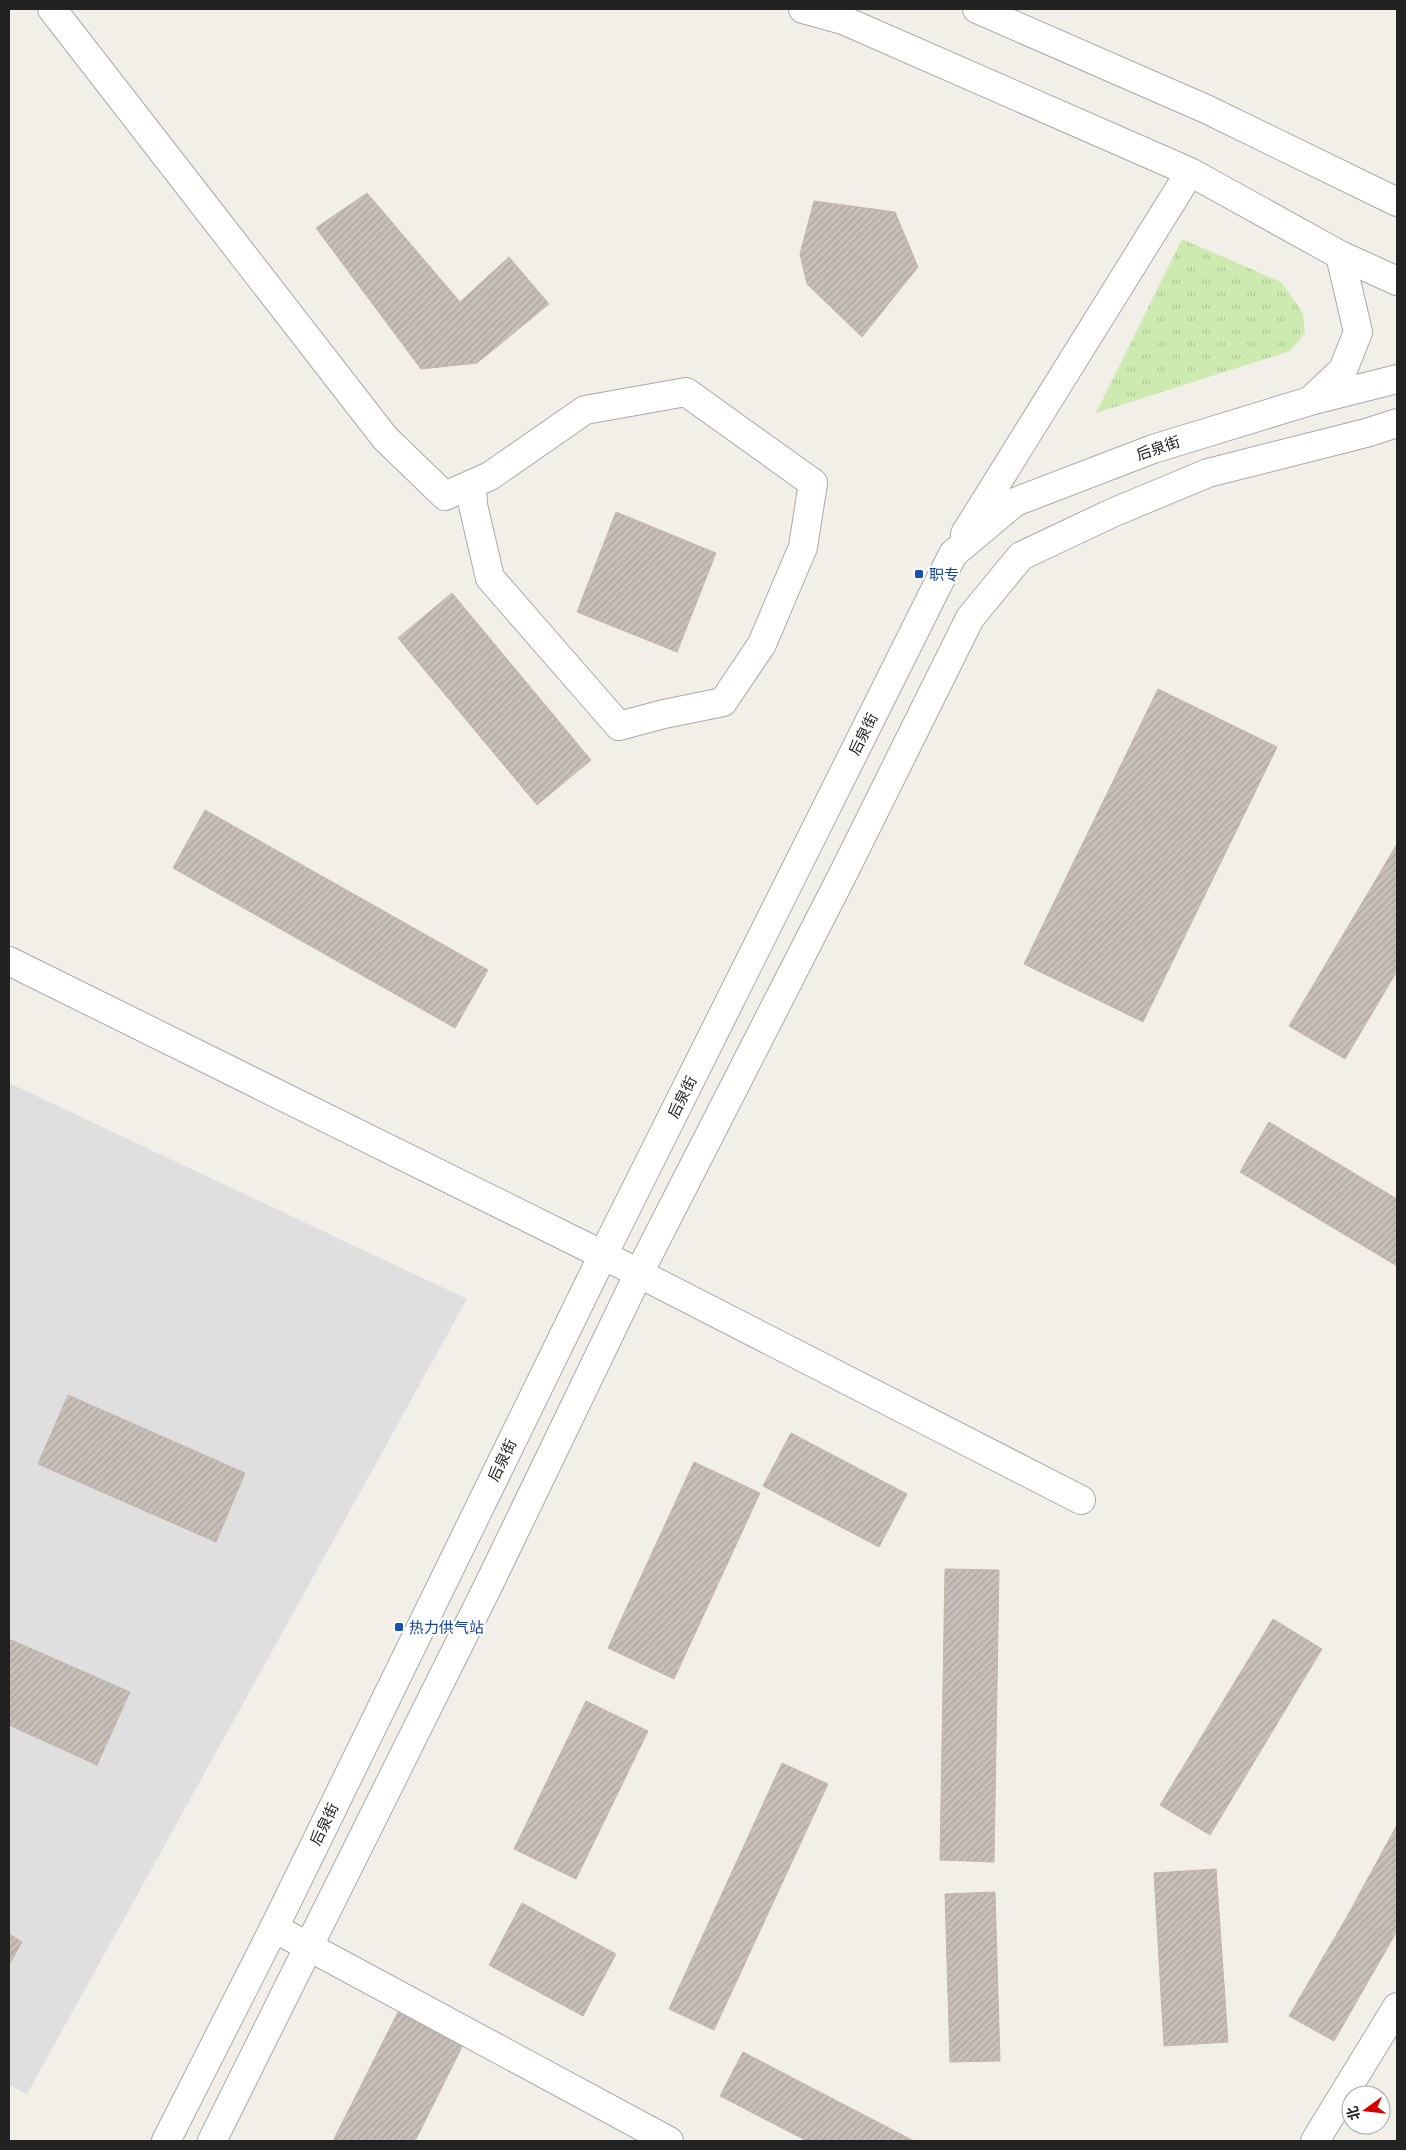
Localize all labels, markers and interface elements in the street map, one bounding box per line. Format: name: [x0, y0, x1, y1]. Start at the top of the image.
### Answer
street label: 后泉街: [1133, 430, 1183, 466]
place label: 职专: [929, 563, 959, 586]
marker: 职专: [913, 568, 925, 580]
street label: 后泉街: [843, 709, 883, 759]
street label: 后泉街: [662, 1072, 702, 1122]
street label: 后泉街: [482, 1435, 522, 1485]
place label: 热力供气站: [409, 1616, 484, 1639]
marker: 热力供气站: [393, 1621, 405, 1633]
street label: 后泉街: [304, 1799, 344, 1849]
north arrow: [1341, 2085, 1391, 2135]
text: 北: [1341, 2104, 1365, 2123]

